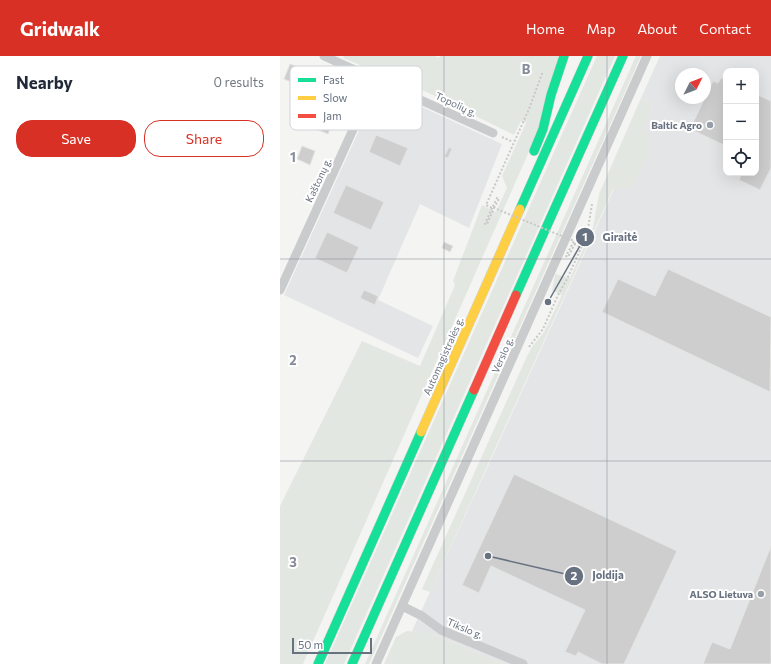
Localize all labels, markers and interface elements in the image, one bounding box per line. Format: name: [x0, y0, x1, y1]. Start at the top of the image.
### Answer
text: Gridwalk: [20, 17, 100, 40]
text: Home: [526, 20, 565, 37]
text: Map: [587, 20, 615, 37]
text: About: [637, 20, 677, 37]
text: Contact: [699, 20, 751, 37]
text: B: [522, 61, 531, 77]
legend: [290, 66, 422, 130]
north arrow: [675, 68, 711, 104]
map controls: [723, 68, 759, 176]
button: +: [723, 68, 759, 104]
text: Nearby: [16, 72, 73, 93]
text: Fast: [323, 73, 345, 86]
text: 0 results: [213, 74, 264, 90]
street label: Topolių g.: [434, 89, 478, 119]
text: Slow: [323, 91, 348, 104]
button: −: [723, 104, 759, 140]
text: Jam: [323, 109, 342, 123]
place label: Baltic Agro: [651, 119, 702, 131]
button: Save: [16, 120, 136, 157]
button: Share: [144, 120, 264, 157]
marker: Baltic Agro: [705, 120, 715, 130]
button: locate: [723, 140, 759, 176]
text: 1: [290, 149, 296, 165]
street label: Kaštonų g.: [303, 156, 333, 204]
callout: Giraitė: [575, 226, 645, 249]
text: 1: [582, 229, 588, 243]
text: Giraitė: [603, 230, 638, 243]
street label: Automagistralės g.: [420, 315, 466, 397]
street label: Verslo g.: [489, 335, 515, 375]
text: 2: [289, 352, 297, 368]
text: 3: [289, 554, 297, 570]
callout: Joldija: [564, 564, 632, 587]
text: 2: [571, 568, 578, 582]
text: Joldija: [592, 568, 624, 582]
place label: ALSO Lietuva: [690, 588, 753, 600]
marker: ALSO Lietuva: [756, 589, 766, 599]
street label: Tikslo g.: [446, 615, 484, 641]
scale bar: [292, 636, 372, 655]
text: 50 m: [298, 638, 323, 651]

